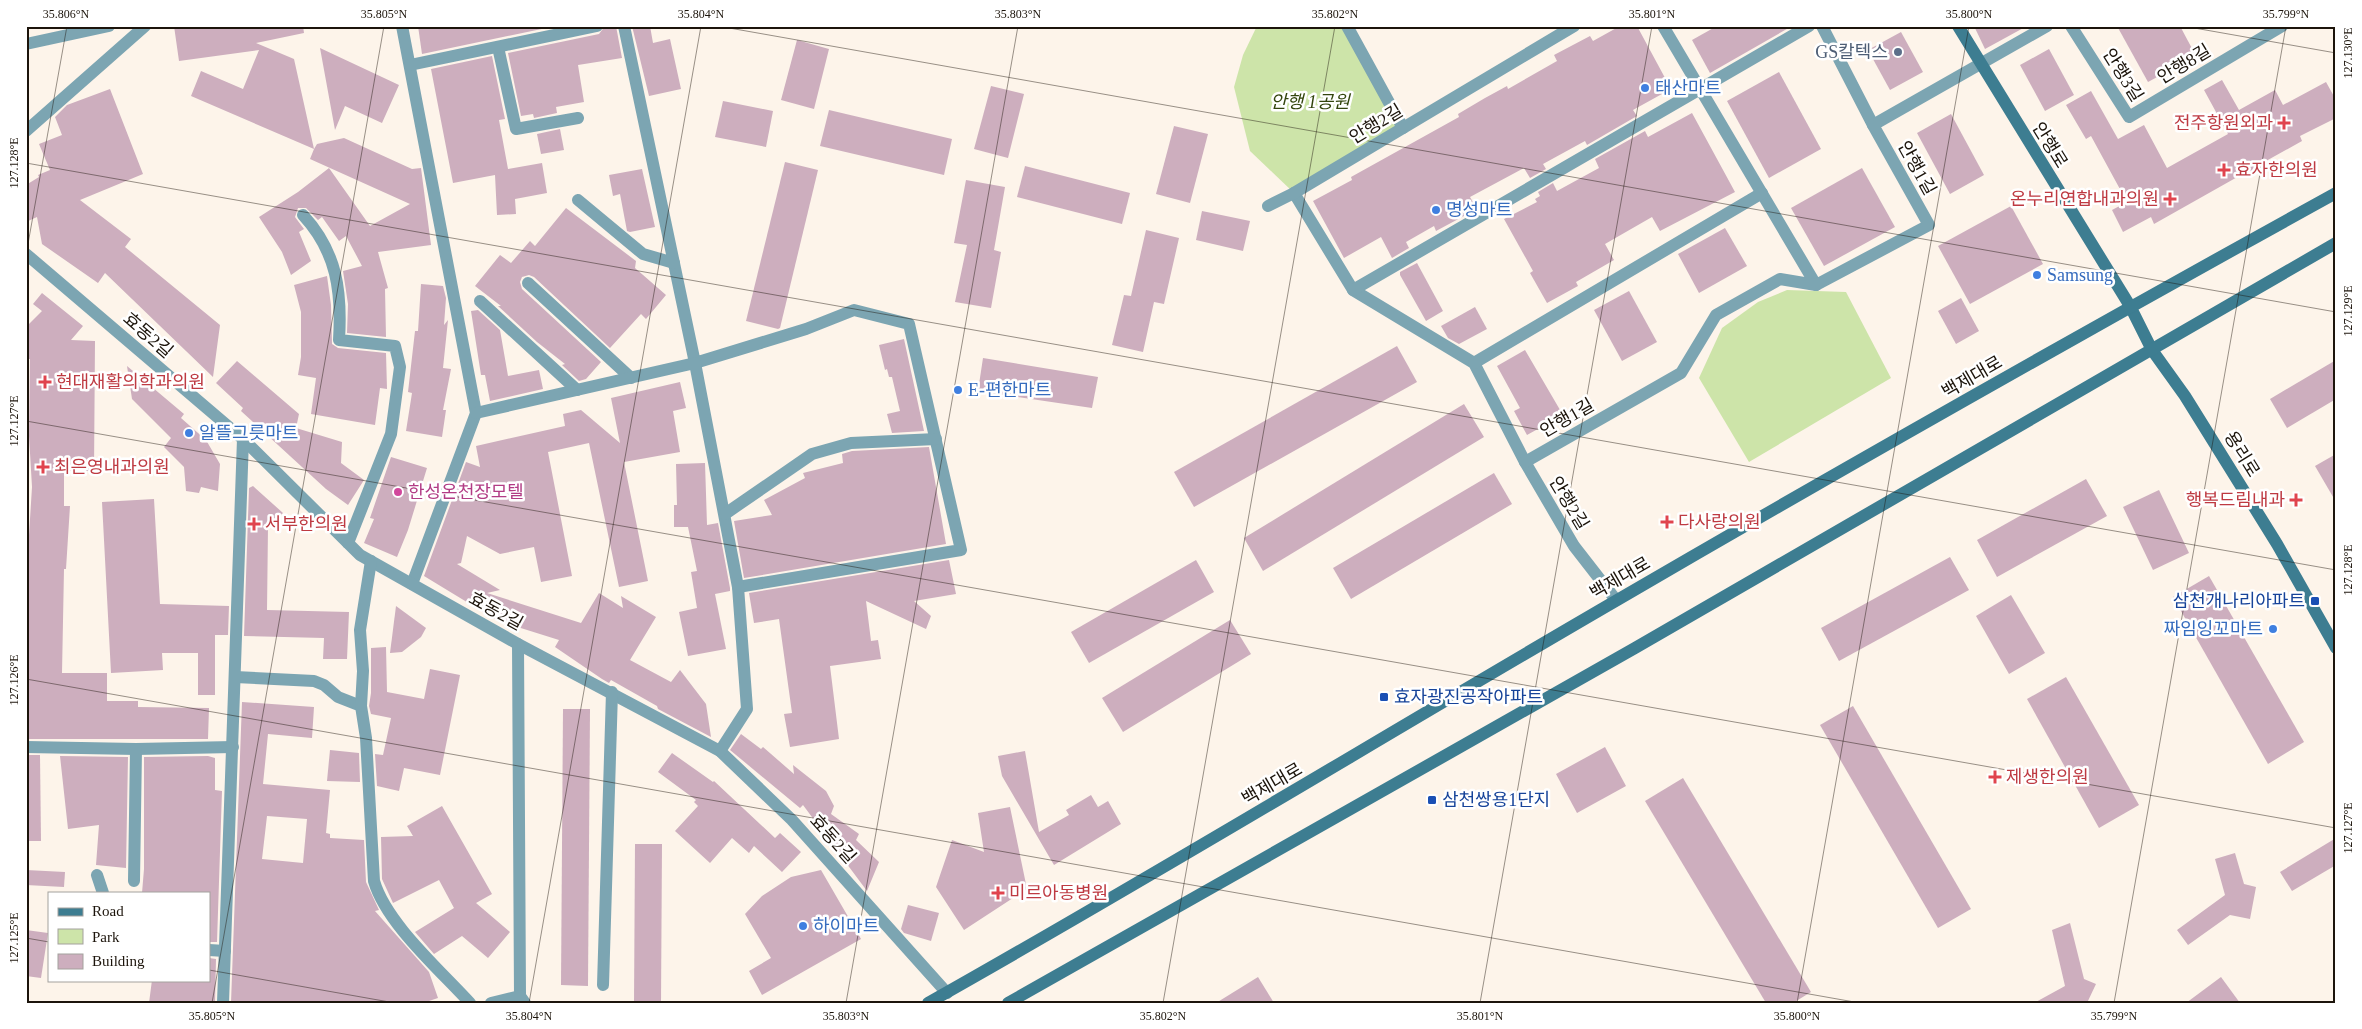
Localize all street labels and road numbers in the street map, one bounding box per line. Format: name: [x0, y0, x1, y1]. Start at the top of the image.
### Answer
street label: 안행8길: [2154, 40, 2214, 88]
street label: 안행3길: [2099, 45, 2147, 105]
street label: 안행2길: [1346, 100, 1406, 148]
street label: 안행로: [2028, 119, 2072, 171]
street label: 안행1길: [1894, 137, 1940, 199]
street label: 효동2길: [119, 308, 177, 362]
street label: 백제대로: [1938, 352, 2006, 402]
street label: 안행1길: [1537, 395, 1597, 441]
street label: 용리로: [2220, 428, 2264, 480]
street label: 안행2길: [1545, 473, 1593, 533]
street label: 백제대로: [1586, 553, 1654, 603]
street label: 효동2길: [465, 588, 527, 634]
street label: 백제대로: [1238, 759, 1306, 809]
street label: 효동2길: [806, 811, 860, 867]

